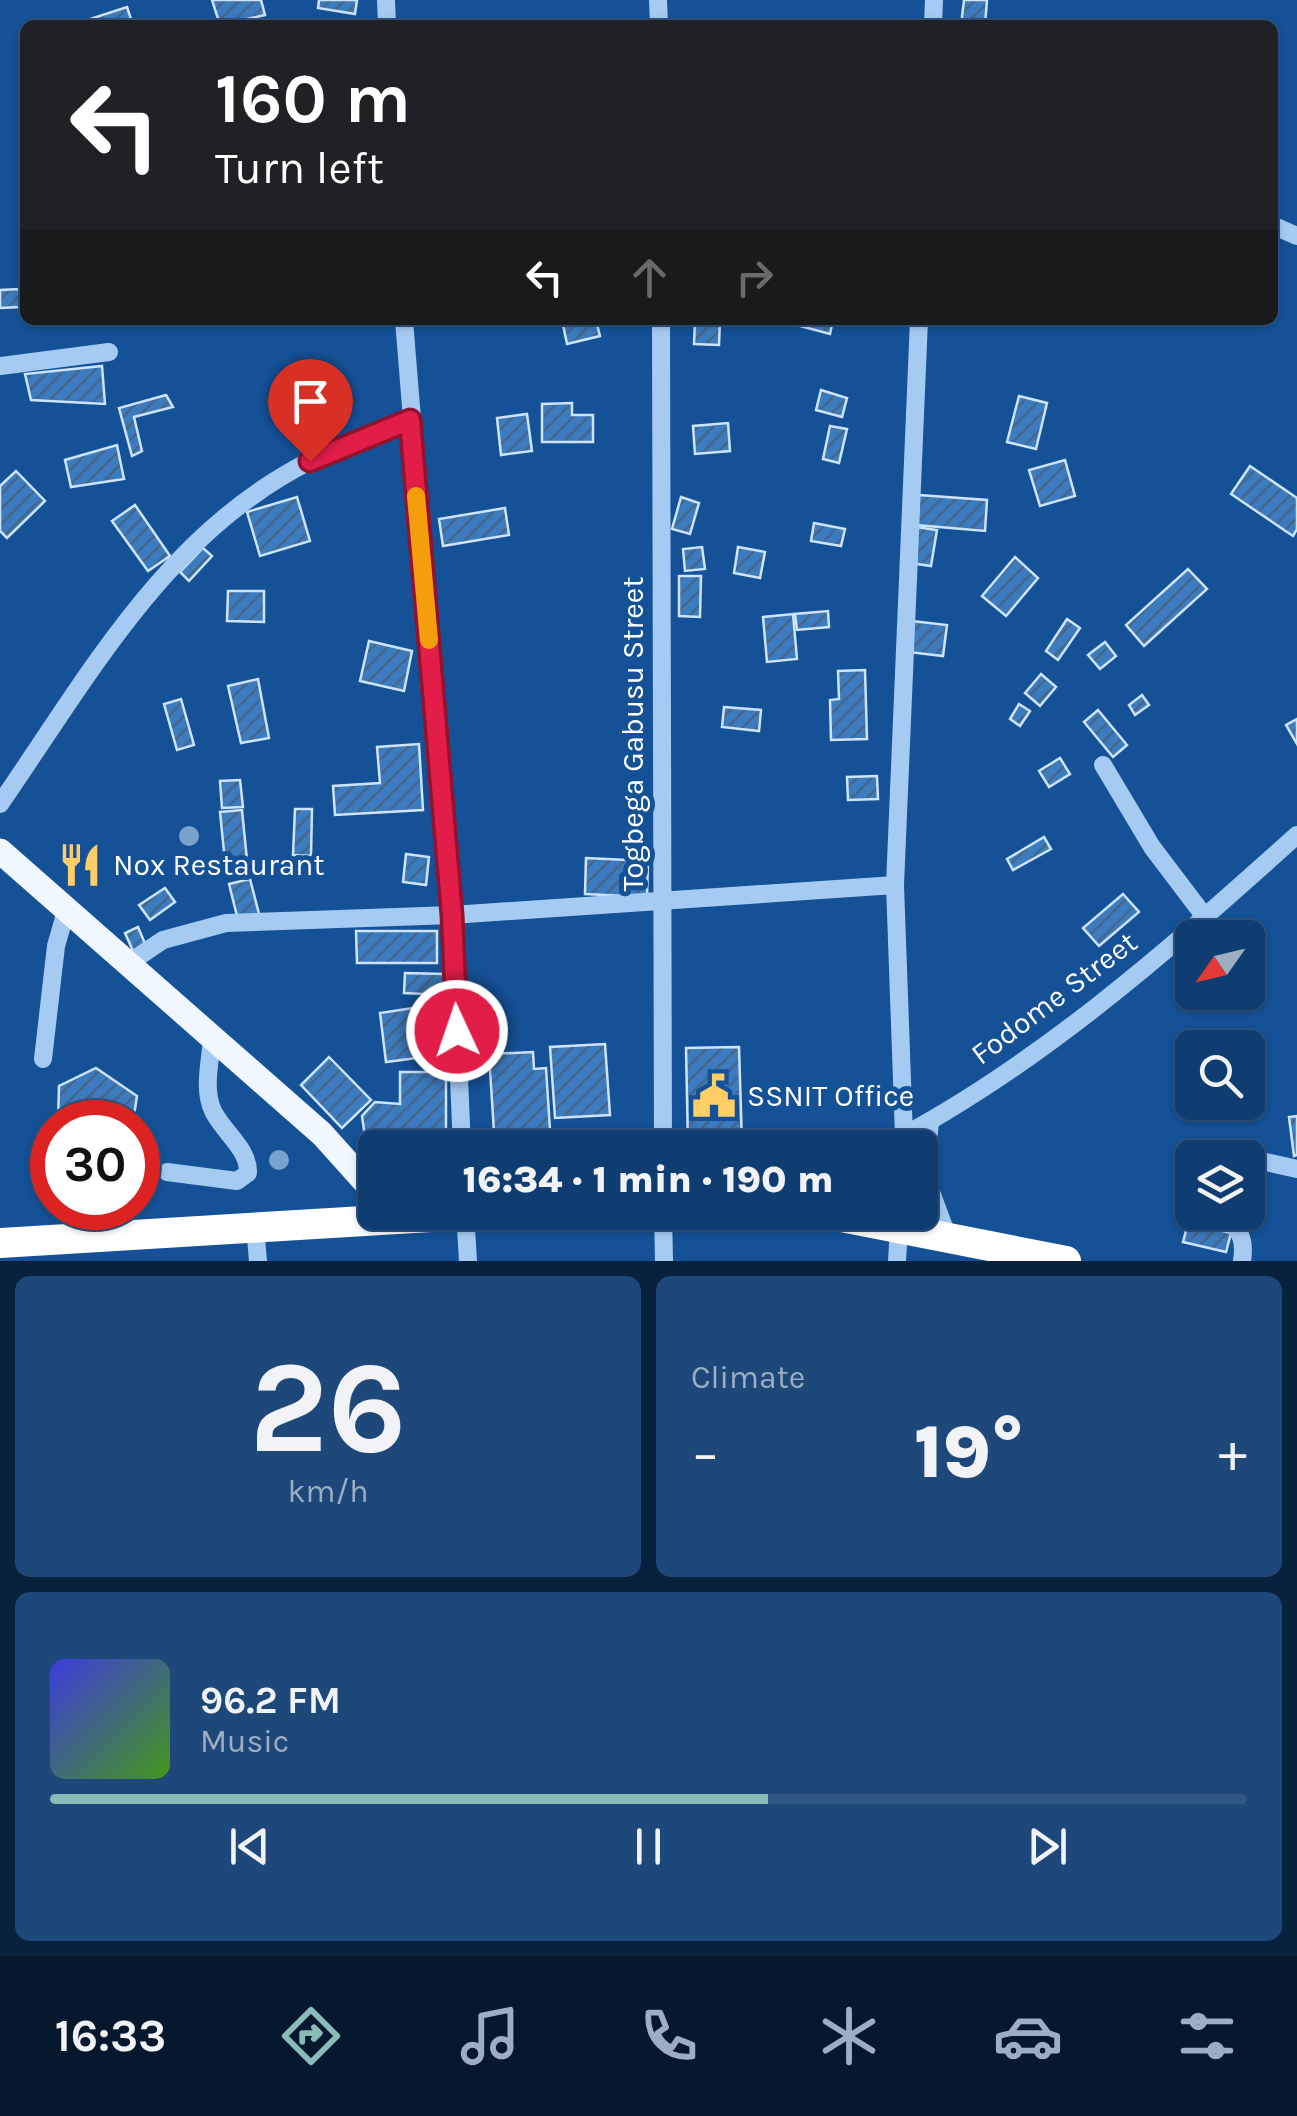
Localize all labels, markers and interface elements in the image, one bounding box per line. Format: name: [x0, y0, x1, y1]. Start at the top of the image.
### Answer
text: 160 m: [215, 58, 411, 140]
icon: left: [50, 60, 180, 190]
text: Turn left: [215, 142, 384, 194]
icon: left: [517, 250, 572, 305]
icon: ahead: [622, 250, 677, 305]
icon: right: [727, 250, 782, 305]
pin: [268, 359, 353, 462]
icon: arrive: [283, 374, 338, 429]
street label: Togbega Gabusu Street: [615, 577, 651, 891]
restaurant icon: Nox Restaurant: [56, 841, 104, 889]
place label: Nox Restaurant: [113, 847, 325, 883]
north arrow: [1175, 920, 1265, 1010]
map controls: [1175, 920, 1265, 1230]
street label: Fodome Street: [964, 924, 1144, 1072]
position arrow: [405, 979, 509, 1083]
button: search: [1175, 1030, 1265, 1120]
public building icon: SSNIT Office: [690, 1072, 738, 1120]
place label: SSNIT Office: [747, 1078, 914, 1114]
speed limit sign: 30: [30, 1100, 160, 1230]
button: layers: [1175, 1140, 1265, 1230]
text: 16:34 · 1 min · 190 m: [463, 1157, 833, 1202]
text: 26: [249, 1332, 407, 1484]
text: Climate: [691, 1359, 805, 1396]
text: 19°: [914, 1408, 1024, 1496]
text: −: [691, 1421, 720, 1485]
text: +: [1218, 1421, 1247, 1485]
text: km/h: [287, 1473, 369, 1510]
text: 96.2 FM: [200, 1678, 341, 1723]
text: Music: [200, 1723, 289, 1760]
icon: previous: [222, 1819, 277, 1874]
icon: pause: [621, 1819, 676, 1874]
icon: next: [1020, 1819, 1075, 1874]
icon: directions: [276, 2001, 346, 2071]
icon: music: [455, 2001, 525, 2071]
icon: phone: [634, 2001, 704, 2071]
icon: climate: [814, 2001, 884, 2071]
icon: car: [993, 2001, 1063, 2071]
icon: filters: [1172, 2001, 1242, 2071]
text: 16:33: [55, 2010, 166, 2062]

